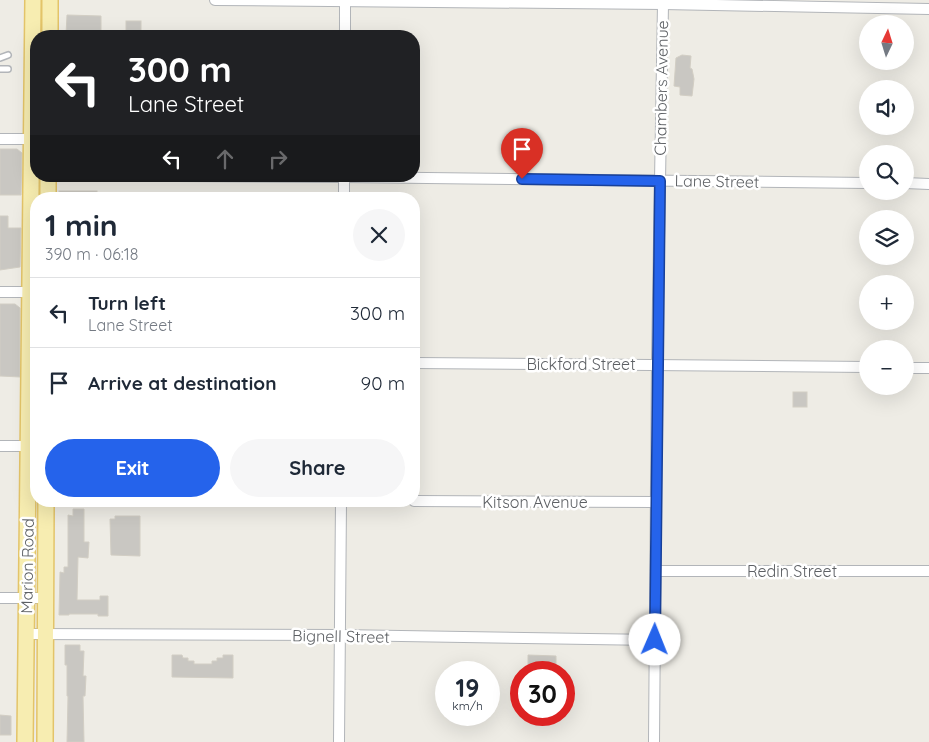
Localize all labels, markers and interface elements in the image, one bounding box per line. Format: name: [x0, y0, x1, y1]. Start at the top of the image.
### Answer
north arrow: [859, 15, 914, 70]
map controls: [859, 15, 914, 395]
street label: Chambers Avenue: [650, 20, 672, 156]
text: 300 m: [128, 47, 232, 91]
icon: left: [45, 50, 110, 115]
button: sound: [859, 80, 914, 135]
text: Lane Street: [128, 90, 244, 118]
pin: [501, 128, 543, 179]
icon: arrive: [508, 135, 536, 163]
icon: left: [158, 145, 186, 173]
icon: ahead: [211, 145, 239, 173]
icon: right: [264, 145, 292, 173]
button: search: [859, 145, 914, 200]
street label: Lane Street: [675, 170, 759, 192]
text: 1 min: [45, 206, 118, 244]
button: close: [353, 209, 405, 261]
button: layers: [859, 210, 914, 265]
text: 390 m · 06:18: [45, 244, 138, 264]
button: +: [859, 275, 914, 330]
text: Turn left: [88, 291, 166, 315]
icon: left: [45, 299, 73, 327]
text: 300 m: [350, 301, 405, 325]
text: Lane Street: [88, 315, 173, 335]
button: −: [859, 340, 914, 395]
street label: Bickford Street: [526, 354, 636, 374]
icon: arrive: [45, 369, 73, 397]
text: Arrive at destination: [88, 371, 277, 395]
text: 90 m: [361, 371, 405, 395]
button: Exit: [45, 439, 220, 497]
button: Share: [230, 439, 405, 497]
street label: Kitson Avenue: [482, 492, 588, 512]
street label: Marion Road: [16, 518, 38, 614]
street label: Redin Street: [747, 561, 837, 581]
position arrow: [628, 613, 680, 665]
street label: Bignell Street: [292, 625, 390, 647]
speed limit sign: 30: [510, 661, 575, 726]
text: 19: [456, 672, 479, 703]
text: km/h: [452, 698, 483, 713]

